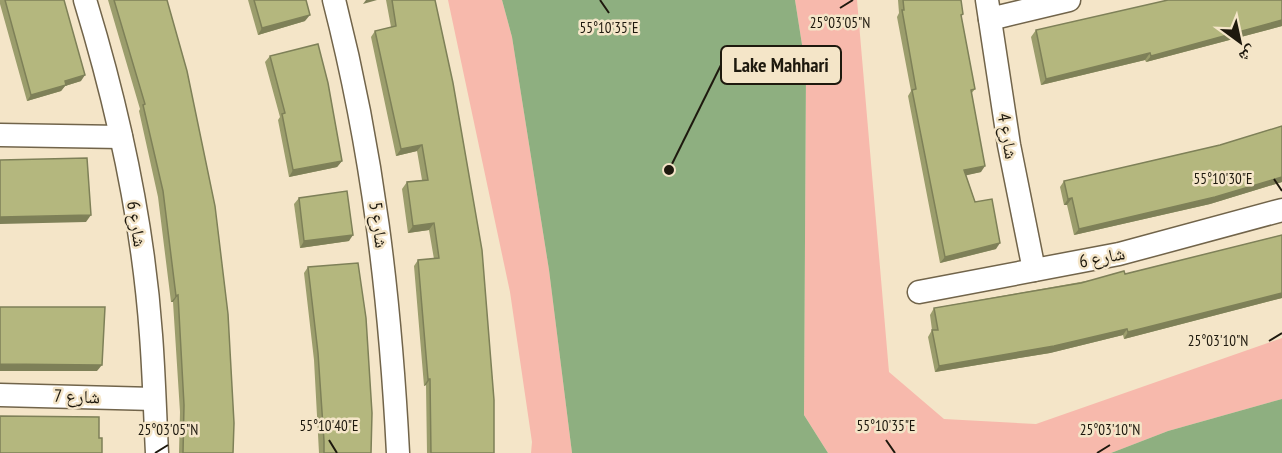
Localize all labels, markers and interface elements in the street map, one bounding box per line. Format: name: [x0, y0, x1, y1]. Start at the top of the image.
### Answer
north arrow: [1210, 12, 1270, 72]
text: 25°03'05"N: [810, 13, 870, 32]
text: 55°10'35"E: [579, 18, 639, 37]
text: ش: [1236, 42, 1261, 68]
callout: Lake Mahhari: [721, 46, 841, 84]
text: Lake Mahhari: [733, 52, 829, 78]
street label: شارع 4: [993, 111, 1023, 161]
text: 55°10'30"E: [1193, 169, 1253, 188]
street label: شارع 6: [122, 199, 152, 249]
street label: شارع 5: [364, 201, 394, 249]
street label: شارع 6: [1077, 241, 1127, 273]
text: 25°03'10"N: [1188, 331, 1248, 350]
street label: شارع 7: [54, 384, 100, 408]
text: 55°10'40"E: [299, 416, 359, 435]
text: 55°10'35"E: [856, 416, 916, 435]
text: 25°03'05"N: [138, 420, 198, 439]
text: 25°03'10"N: [1080, 420, 1140, 439]

